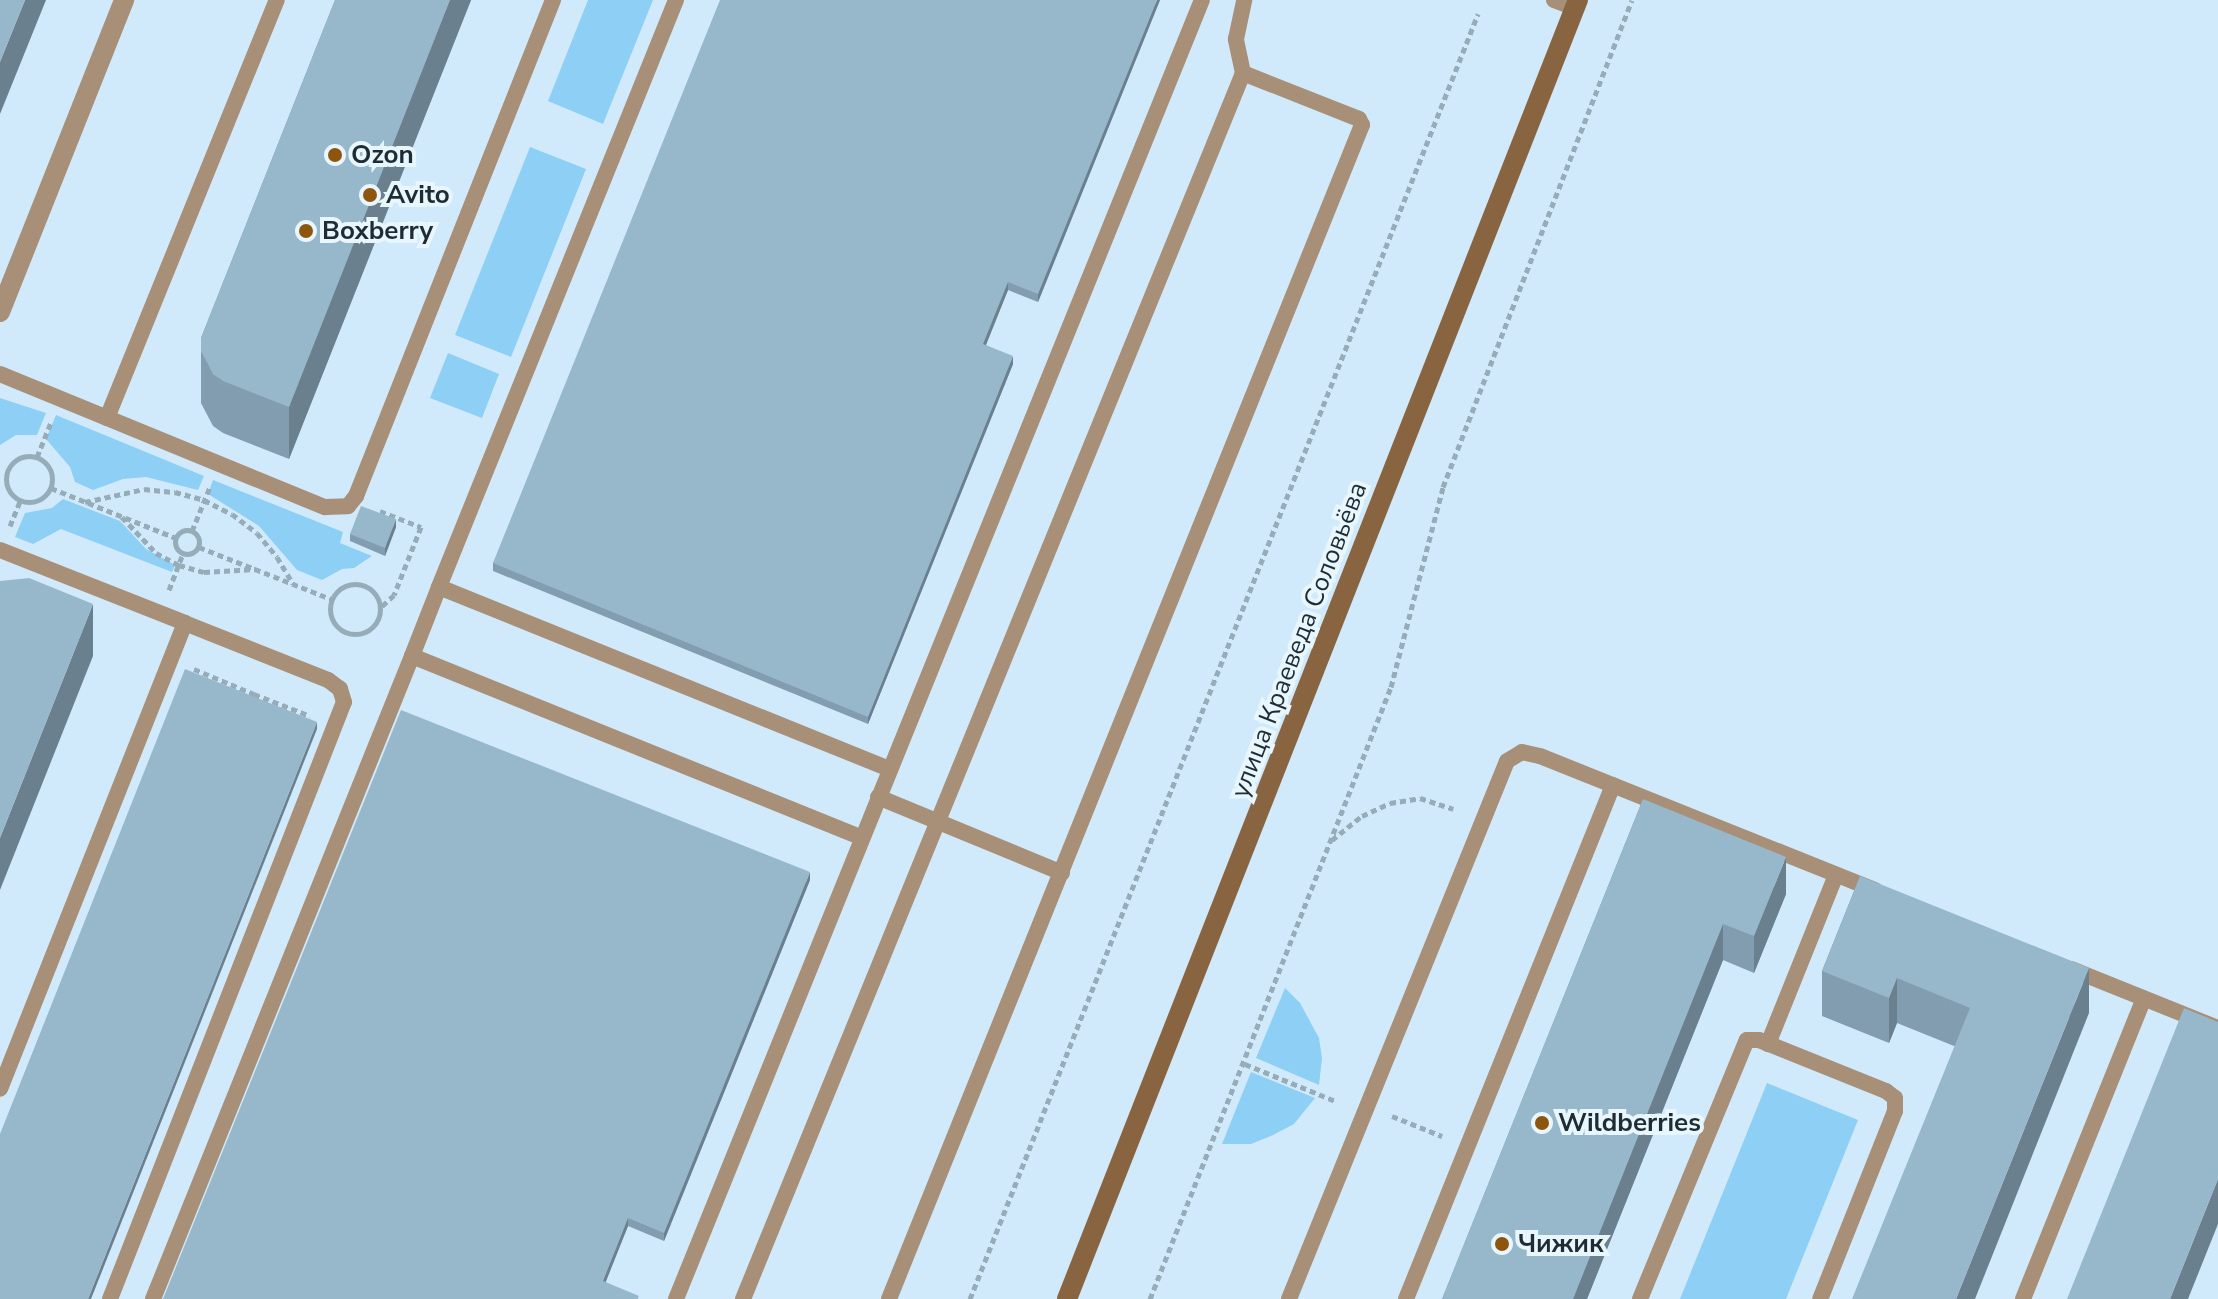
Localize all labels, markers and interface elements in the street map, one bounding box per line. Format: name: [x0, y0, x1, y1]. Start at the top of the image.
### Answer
place label: Ozon: [351, 139, 414, 171]
marker: Ozon: [326, 146, 344, 164]
place label: Avito: [386, 179, 450, 211]
marker: Avito: [361, 186, 379, 204]
place label: Boxberry: [322, 215, 433, 247]
marker: Boxberry: [297, 222, 315, 240]
street label: улица Краеведа Соловьёва: [1224, 478, 1374, 802]
place label: Wildberries: [1558, 1107, 1701, 1139]
marker: Wildberries: [1533, 1114, 1551, 1132]
place label: Чижик: [1518, 1228, 1604, 1260]
marker: Чижик: [1493, 1235, 1511, 1253]

